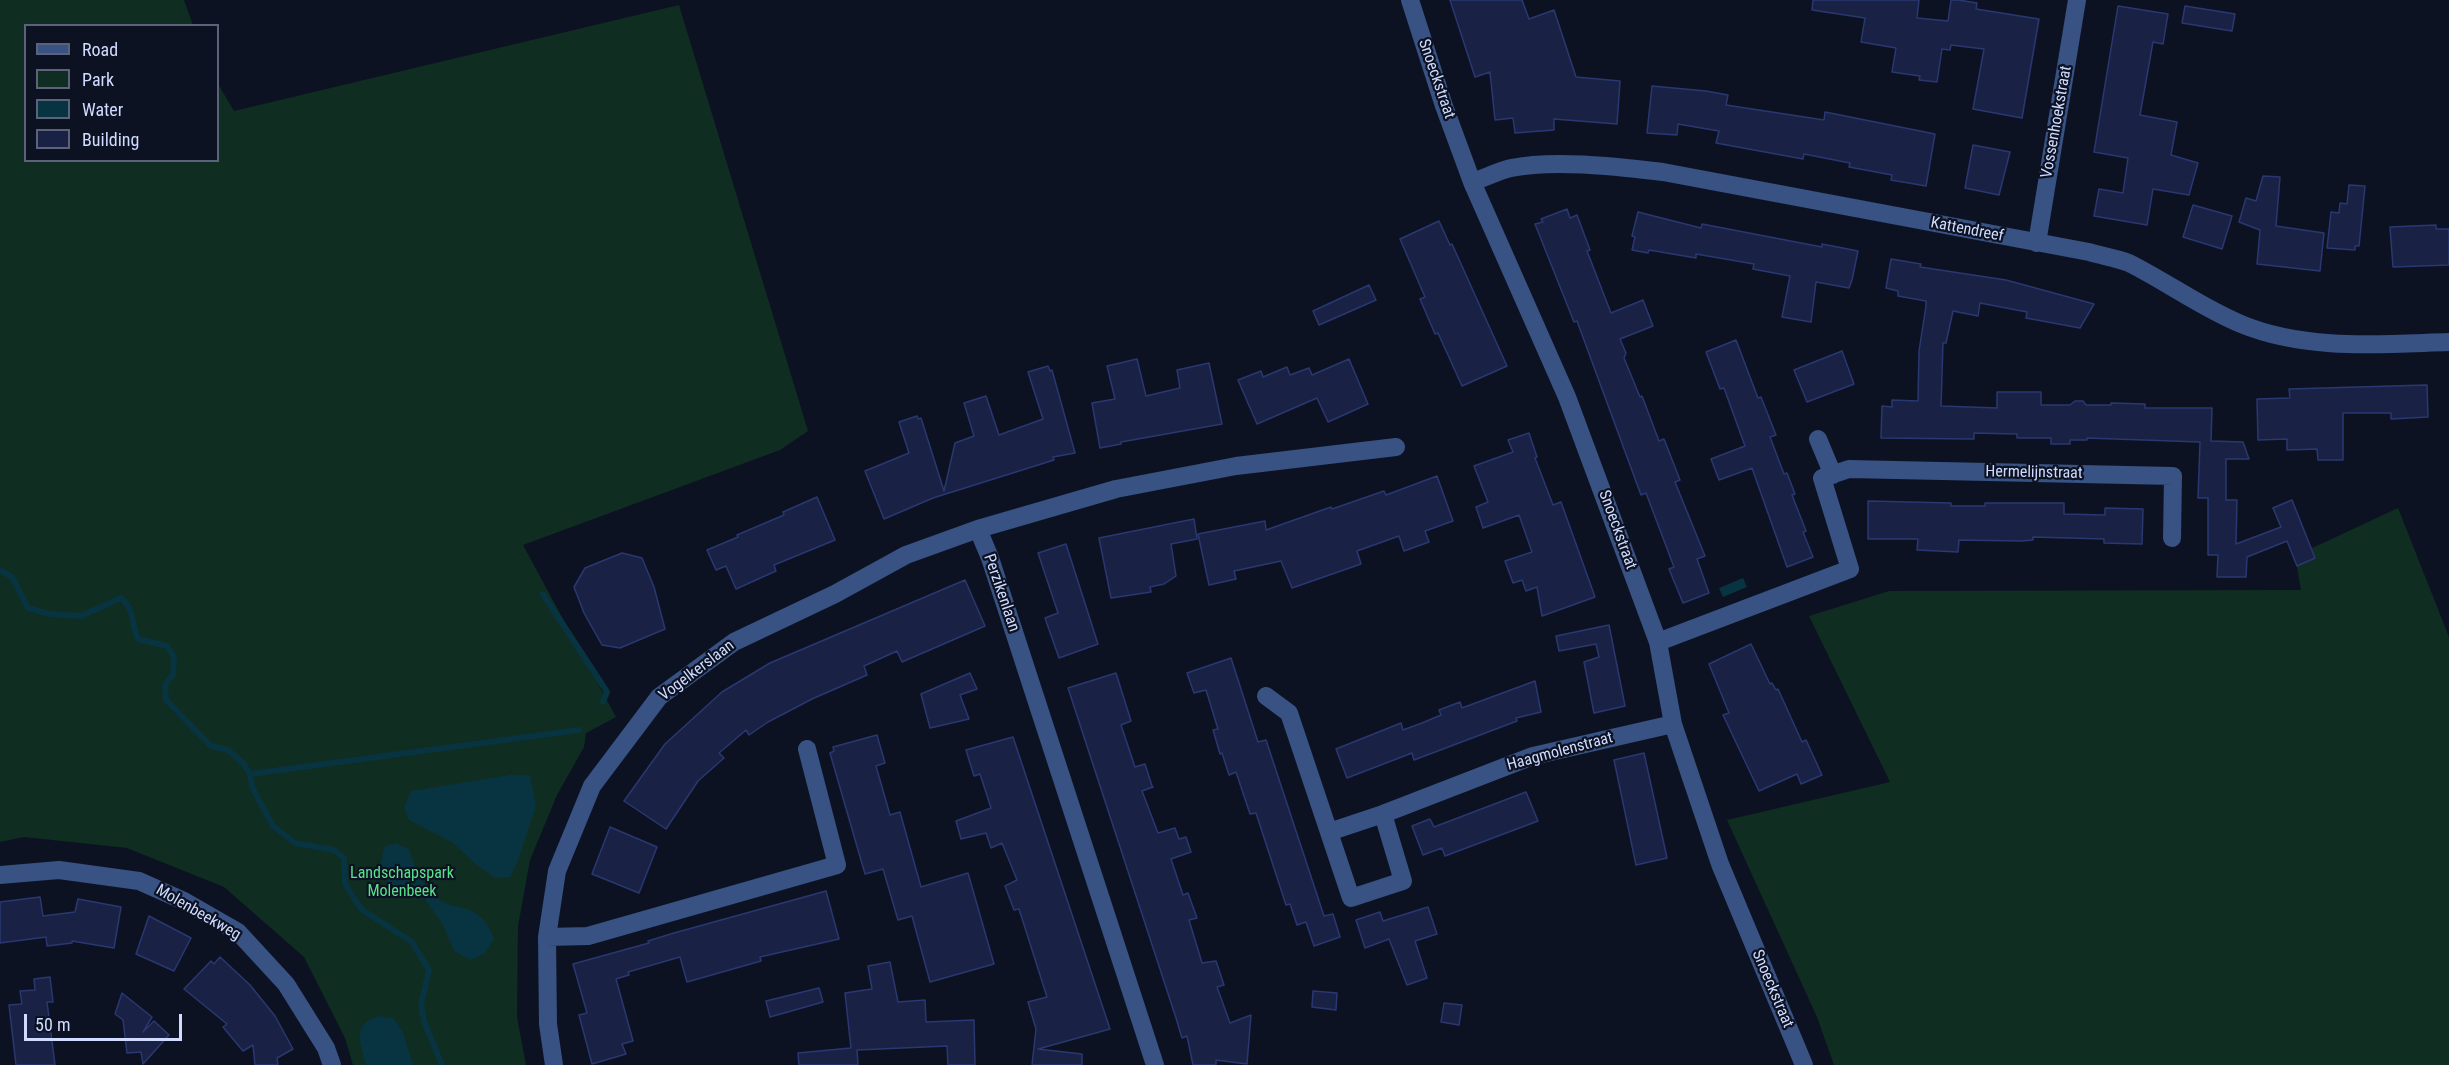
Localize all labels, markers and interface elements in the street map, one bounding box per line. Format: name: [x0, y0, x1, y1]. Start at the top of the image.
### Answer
legend: [24, 24, 219, 162]
street label: Snoeckstraat: [1413, 37, 1459, 121]
text: Road: [82, 39, 118, 60]
street label: Vossenhoekstraat: [2038, 64, 2076, 180]
text: Park: [82, 69, 114, 90]
text: Water: [82, 99, 123, 120]
text: Building: [82, 129, 139, 150]
street label: Kattendreef: [1929, 214, 2005, 246]
street label: Hermelijnstraat: [1985, 463, 2083, 483]
street label: Snoeckstraat: [1594, 488, 1640, 572]
street label: Perzikenlaan: [979, 552, 1023, 634]
street label: Vogelkerslaan: [656, 636, 738, 706]
street label: Haagmolenstraat: [1505, 729, 1615, 775]
park label: Landschapspark Molenbeek: [350, 864, 454, 902]
street label: Molenbeekweg: [152, 881, 244, 945]
street label: Snoeckstraat: [1747, 947, 1797, 1031]
scale bar: [27, 1002, 184, 1040]
text: 50 m: [35, 1014, 70, 1035]

